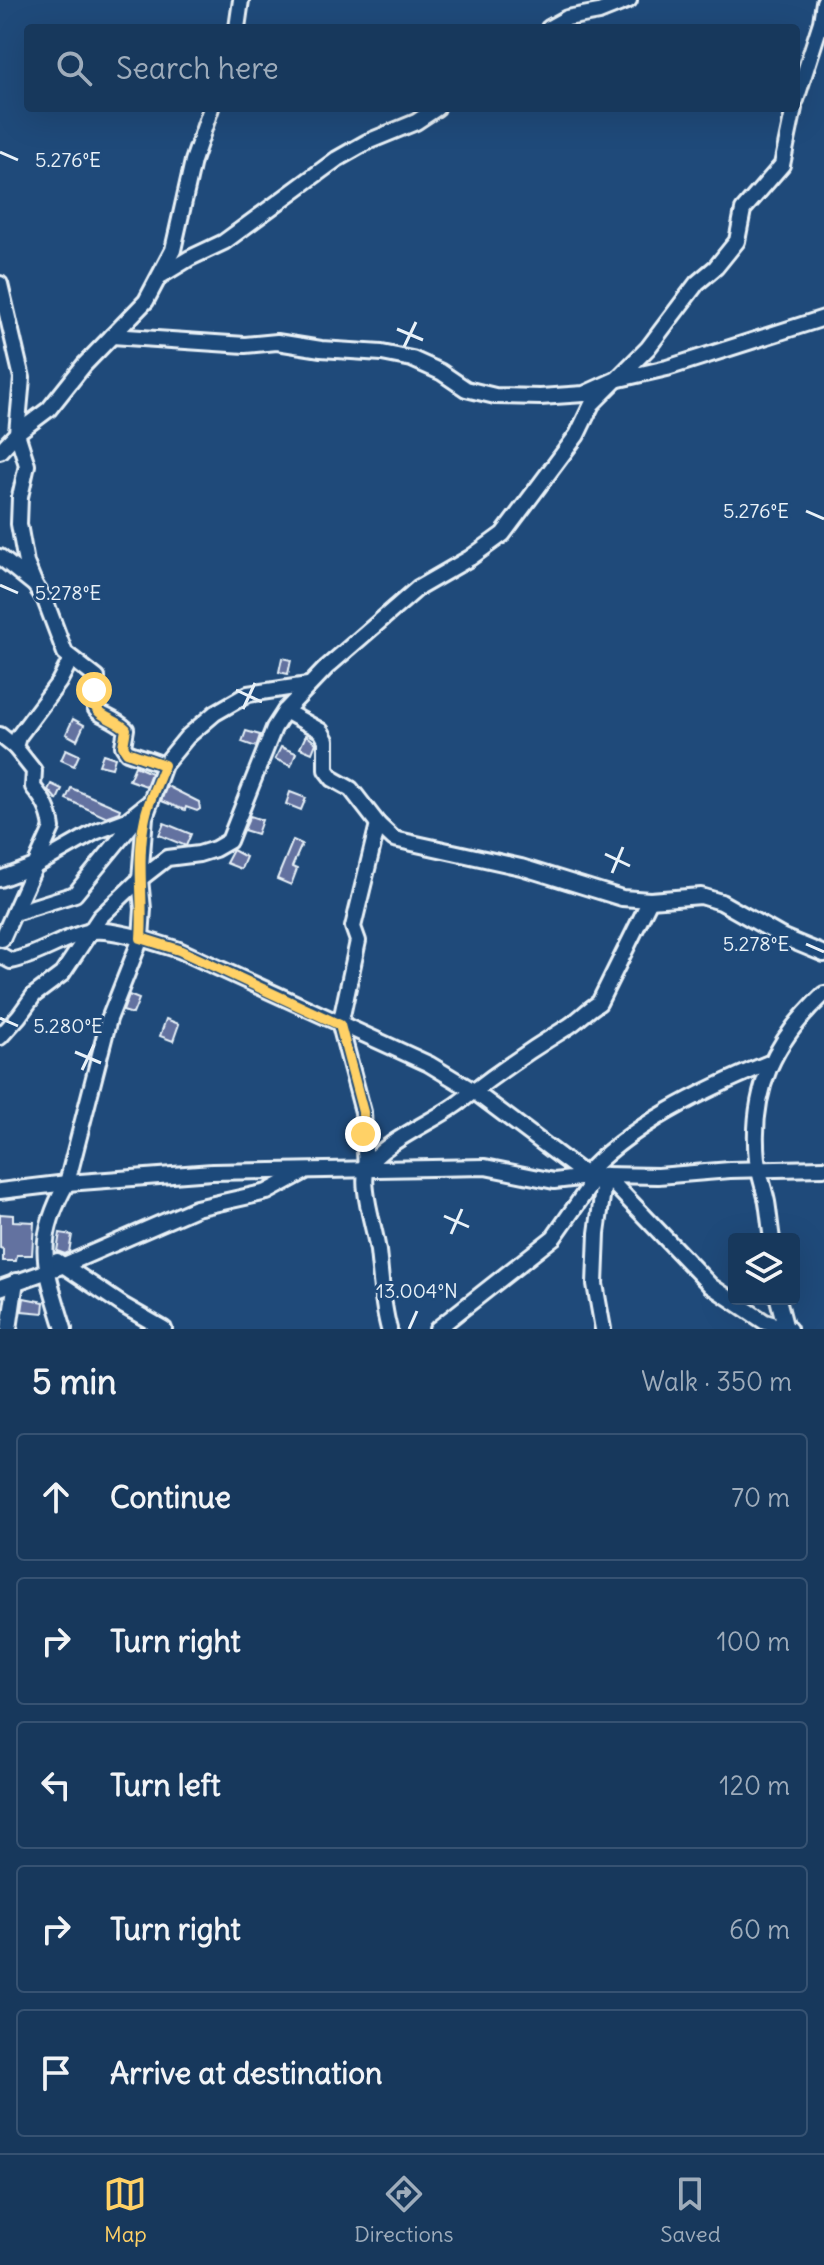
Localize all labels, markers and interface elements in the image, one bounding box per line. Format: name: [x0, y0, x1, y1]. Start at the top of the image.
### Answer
search box: [24, 24, 800, 112]
icon: search: [52, 46, 96, 90]
text: Search here: [116, 49, 279, 87]
text: 5.276°E: [35, 147, 101, 172]
text: 5.276°E: [723, 498, 789, 523]
text: 5.278°E: [35, 580, 101, 605]
route start: [76, 672, 112, 708]
text: 5.278°E: [723, 931, 789, 956]
text: 5.280°E: [33, 1013, 103, 1038]
route end: [345, 1116, 381, 1152]
map controls: [728, 1233, 800, 1305]
button: layers: [728, 1233, 800, 1305]
text: 13.004°N: [376, 1278, 458, 1303]
text: 5 min: [32, 1360, 117, 1403]
text: Walk · 350 m: [641, 1365, 792, 1398]
icon: ahead: [34, 1475, 78, 1519]
text: Continue: [110, 1478, 231, 1516]
text: 70 m: [731, 1481, 790, 1514]
icon: right: [34, 1619, 78, 1663]
text: Turn right: [110, 1622, 241, 1660]
text: 100 m: [716, 1625, 790, 1658]
icon: left: [34, 1763, 78, 1807]
text: Turn left: [110, 1766, 221, 1804]
text: 120 m: [719, 1769, 790, 1802]
icon: right: [34, 1907, 78, 1951]
text: Turn right: [110, 1910, 241, 1948]
text: 60 m: [729, 1913, 790, 1946]
icon: arrive: [34, 2051, 78, 2095]
text: Arrive at destination: [110, 2054, 382, 2092]
tab: Map: [103, 2172, 147, 2248]
tab: Directions: [354, 2172, 454, 2248]
tab: Saved: [660, 2172, 721, 2248]

